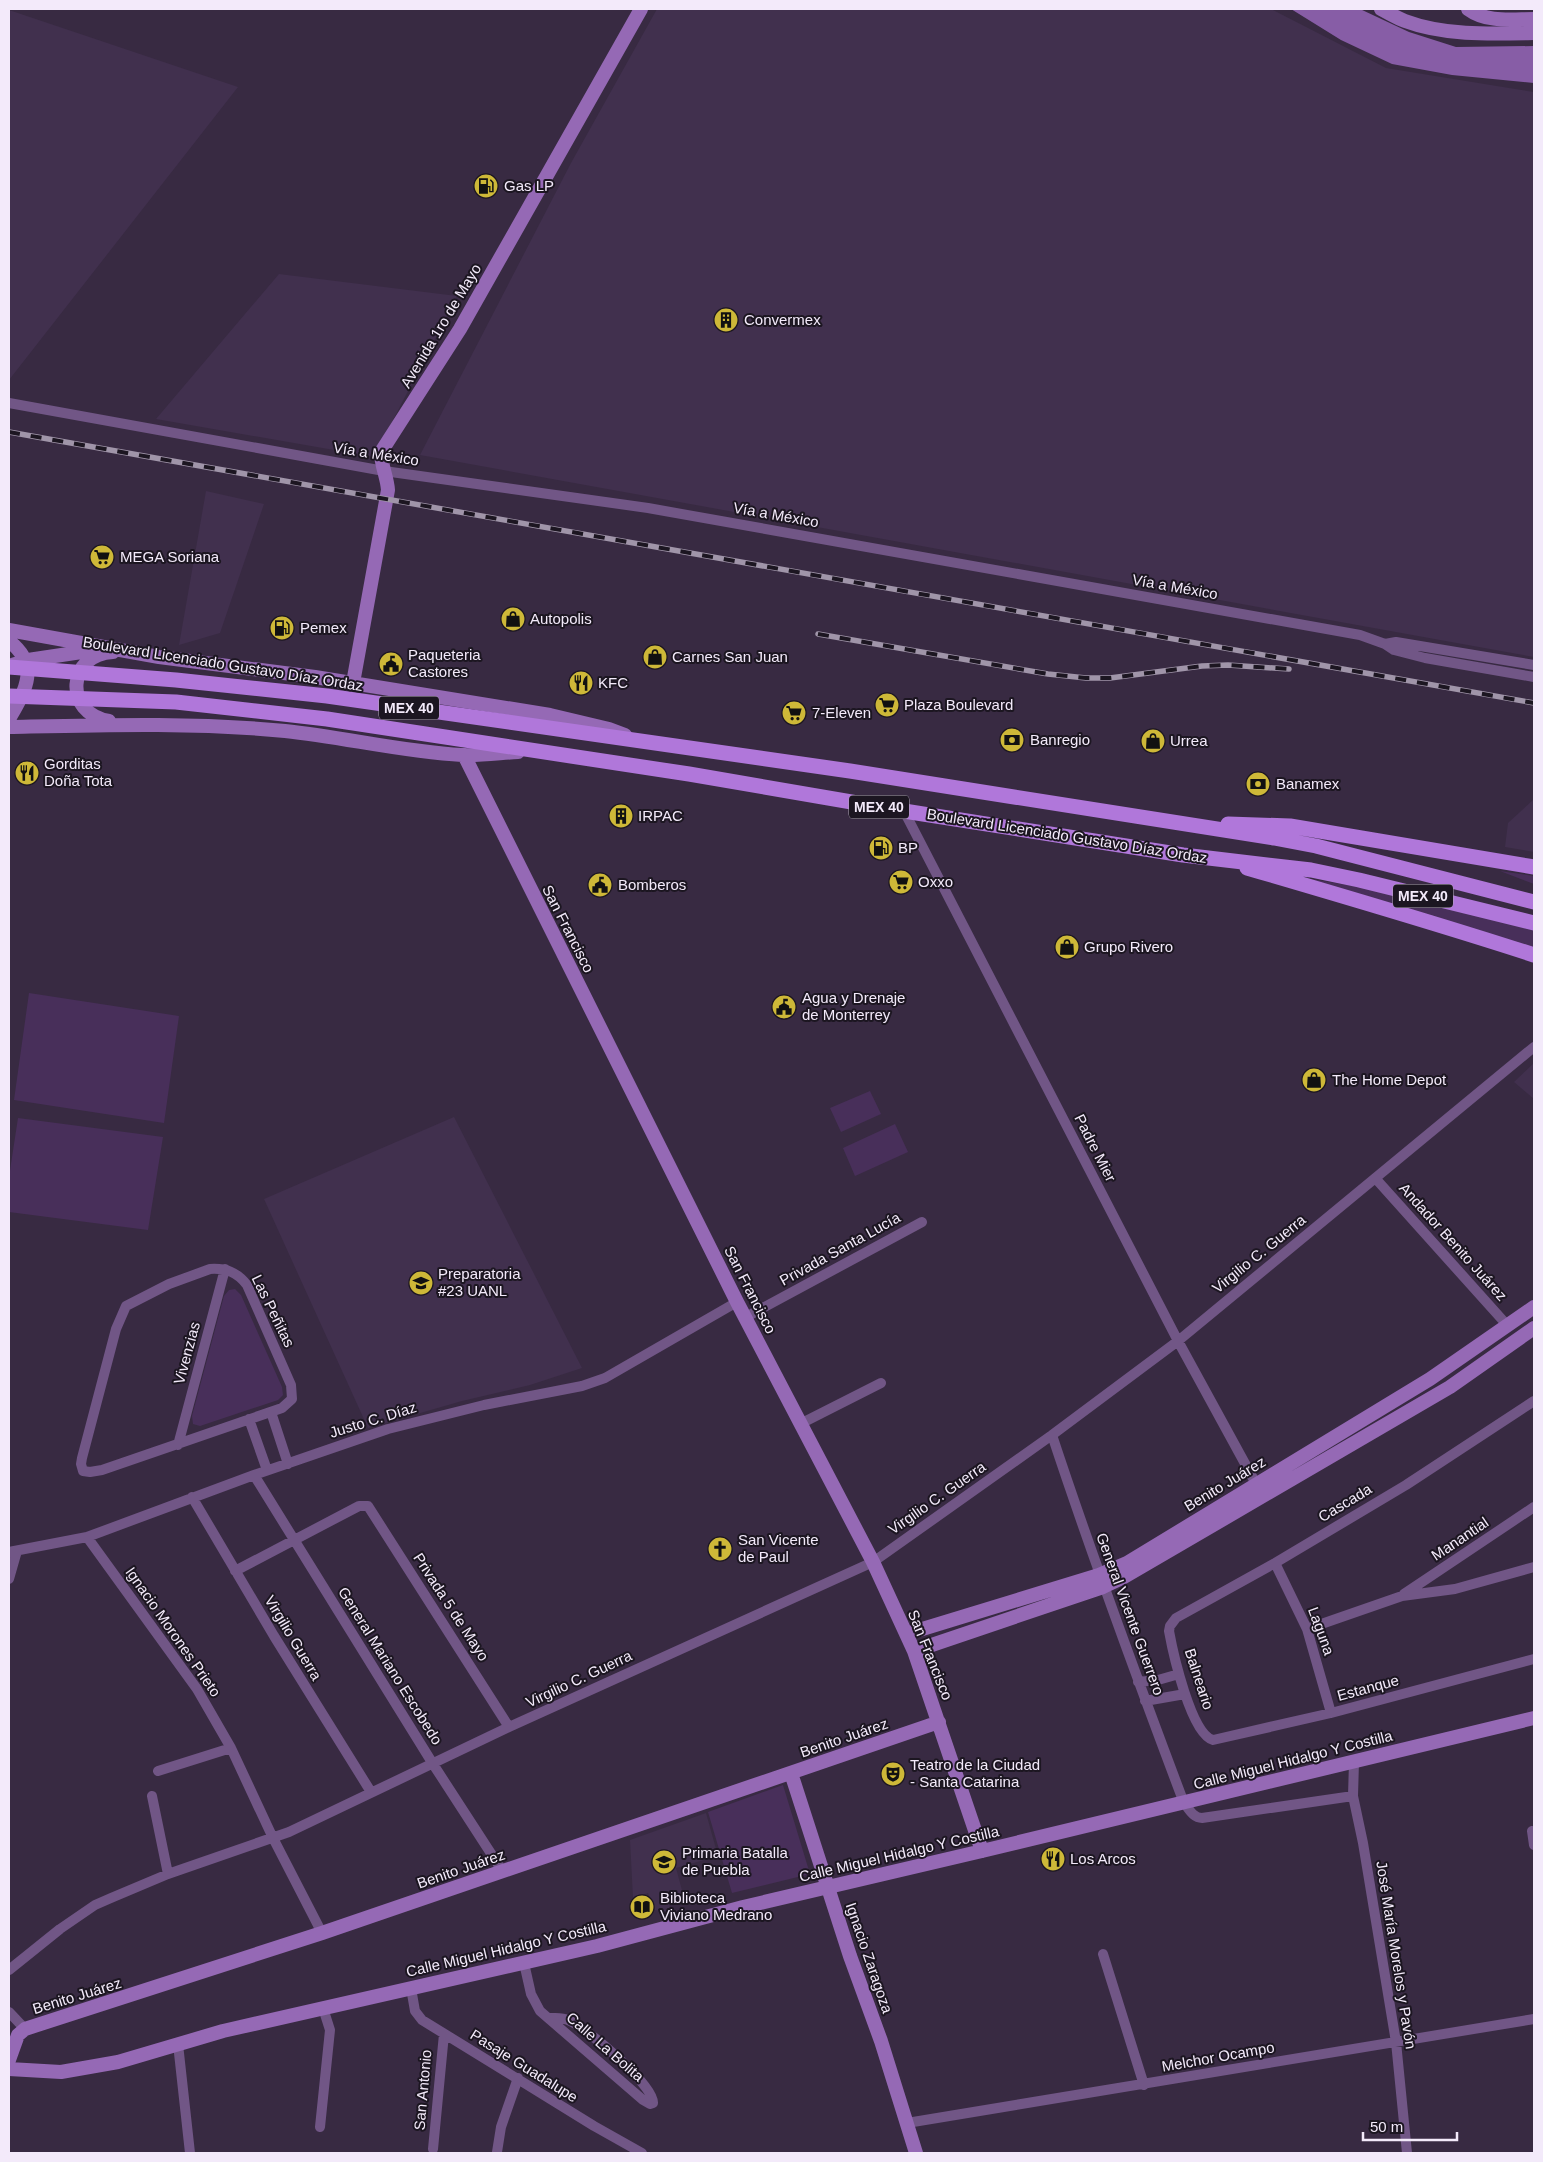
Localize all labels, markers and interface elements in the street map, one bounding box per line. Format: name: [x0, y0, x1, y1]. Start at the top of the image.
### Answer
fuel station icon: Gas LP: [473, 173, 499, 199]
place label: Gas LP: [504, 177, 554, 194]
street label: Avenida 1ro de Mayo: [397, 261, 484, 391]
building icon: Convermex: [713, 307, 739, 333]
place label: Convermex: [744, 311, 821, 328]
street label: Vía a México: [332, 438, 420, 469]
street label: Vía a México: [732, 499, 820, 530]
supermarket icon: MEGA Soriana: [89, 544, 115, 570]
place label: MEGA Soriana: [120, 548, 220, 565]
street label: Vía a México: [1131, 571, 1219, 602]
shop icon: Autopolis: [500, 606, 526, 632]
place label: Autopolis: [530, 610, 592, 627]
fuel station icon: Pemex: [269, 615, 295, 641]
place label: Pemex: [300, 619, 347, 636]
street label: Boulevard Licenciado Gustavo Díaz Ordaz: [82, 633, 364, 694]
shop icon: Carnes San Juan: [642, 644, 668, 670]
place label: Paqueteria Castores: [408, 646, 481, 680]
place label: Carnes San Juan: [672, 648, 788, 665]
public building icon: Paqueteria Castores: [378, 651, 404, 677]
restaurant icon: KFC: [568, 670, 594, 696]
place label: KFC: [598, 674, 628, 691]
supermarket icon: Plaza Boulevard: [874, 692, 900, 718]
road number: MEX 40: [379, 696, 439, 720]
place label: Plaza Boulevard: [904, 696, 1013, 713]
supermarket icon: 7-Eleven: [781, 700, 807, 726]
place label: 7-Eleven: [812, 704, 871, 721]
bank icon: Banregio: [999, 727, 1025, 753]
shop icon: Urrea: [1140, 728, 1166, 754]
place label: Banregio: [1030, 731, 1090, 748]
place label: Urrea: [1170, 732, 1208, 749]
place label: Gorditas Doña Tota: [44, 755, 113, 789]
restaurant icon: Gorditas Doña Tota: [14, 760, 40, 786]
bank icon: Banamex: [1245, 771, 1271, 797]
place label: Banamex: [1276, 775, 1340, 792]
road number: MEX 40: [849, 796, 909, 819]
building icon: IRPAC: [608, 803, 634, 829]
street label: Boulevard Licenciado Gustavo Díaz Ordaz: [926, 805, 1208, 866]
place label: IRPAC: [638, 807, 683, 824]
fuel station icon: BP: [868, 835, 894, 861]
place label: BP: [898, 839, 918, 856]
supermarket icon: Oxxo: [888, 869, 914, 895]
public building icon: Bomberos: [587, 872, 613, 898]
place label: Oxxo: [918, 873, 953, 890]
place label: Bomberos: [618, 876, 686, 893]
street label: San Francisco: [539, 882, 598, 975]
road number: MEX 40: [1393, 884, 1453, 908]
shop icon: Grupo Rivero: [1054, 934, 1080, 960]
place label: Grupo Rivero: [1084, 938, 1173, 955]
place label: Agua y Drenaje de Monterrey: [802, 989, 905, 1023]
public building icon: Agua y Drenaje de Monterrey: [771, 994, 797, 1020]
shop icon: The Home Depot: [1301, 1067, 1327, 1093]
place label: The Home Depot: [1332, 1071, 1447, 1088]
street label: Padre Mier: [1071, 1111, 1120, 1184]
street label: Andador Benito Juárez: [1396, 1179, 1511, 1304]
street label: Privada Santa Lucía: [777, 1208, 904, 1289]
street label: Virgilio C. Guerra: [1209, 1210, 1309, 1296]
street label: San Francisco: [721, 1243, 780, 1336]
place label: Preparatoria #23 UANL: [438, 1265, 521, 1299]
school or university icon: Preparatoria #23 UANL: [408, 1270, 434, 1296]
street label: Las Peñitas: [249, 1272, 298, 1350]
street label: Vivenzias: [170, 1320, 203, 1386]
street label: Justo C. Díaz: [327, 1398, 418, 1441]
street label: Benito Juárez: [1181, 1453, 1268, 1514]
street label: Virgilio C. Guerra: [885, 1457, 989, 1537]
street label: Cascada: [1315, 1480, 1375, 1525]
street label: Manantial: [1428, 1513, 1491, 1564]
street label: General Vicente Guerrero: [1093, 1530, 1168, 1697]
place label: San Vicente de Paul: [738, 1531, 819, 1565]
church icon: San Vicente de Paul: [707, 1536, 733, 1562]
street label: Privada 5 de Mayo: [410, 1550, 493, 1664]
street label: Ignacio Morones Prieto: [122, 1564, 225, 1700]
street label: General Mariano Escobedo: [335, 1584, 446, 1748]
street label: Virgilio Guerra: [262, 1592, 326, 1684]
street label: Laguna: [1305, 1604, 1338, 1658]
street label: San Francisco: [905, 1607, 956, 1702]
street label: Virgilio C. Guerra: [523, 1646, 635, 1711]
street label: Balneario: [1182, 1646, 1217, 1712]
street label: Estanque: [1335, 1671, 1401, 1704]
street label: Benito Juárez: [798, 1715, 890, 1760]
street label: Calle Miguel Hidalgo Y Costilla: [1192, 1726, 1395, 1793]
place label: Teatro de la Ciudad - Santa Catarina: [910, 1756, 1040, 1790]
theatre icon: Teatro de la Ciudad - Santa Catarina: [880, 1761, 906, 1787]
street label: Calle Miguel Hidalgo Y Costilla: [797, 1822, 1001, 1885]
place label: Primaria Batalla de Puebla: [682, 1844, 789, 1878]
street label: Benito Juárez: [415, 1846, 507, 1891]
restaurant icon: Los Arcos: [1040, 1846, 1066, 1872]
school or university icon: Primaria Batalla de Puebla: [651, 1849, 677, 1875]
place label: Los Arcos: [1070, 1850, 1136, 1867]
street label: José María Morelos y Pavón: [1373, 1860, 1420, 2050]
place label: Biblioteca Viviano Medrano: [660, 1889, 772, 1923]
library icon: Biblioteca Viviano Medrano: [629, 1894, 655, 1920]
street label: Ignacio Zaragoza: [843, 1900, 897, 2016]
street label: Calle Miguel Hidalgo Y Costilla: [404, 1917, 608, 1980]
street label: Benito Juárez: [31, 1974, 123, 2017]
street label: Calle La Bolita: [563, 2008, 648, 2085]
street label: Pasaje Guadalupe: [467, 2026, 581, 2105]
street label: Melchor Ocampo: [1160, 2038, 1276, 2075]
street label: San Antonio: [411, 2049, 434, 2131]
scale bar: [1363, 2110, 1457, 2142]
text: 50 m: [1370, 2118, 1403, 2135]

